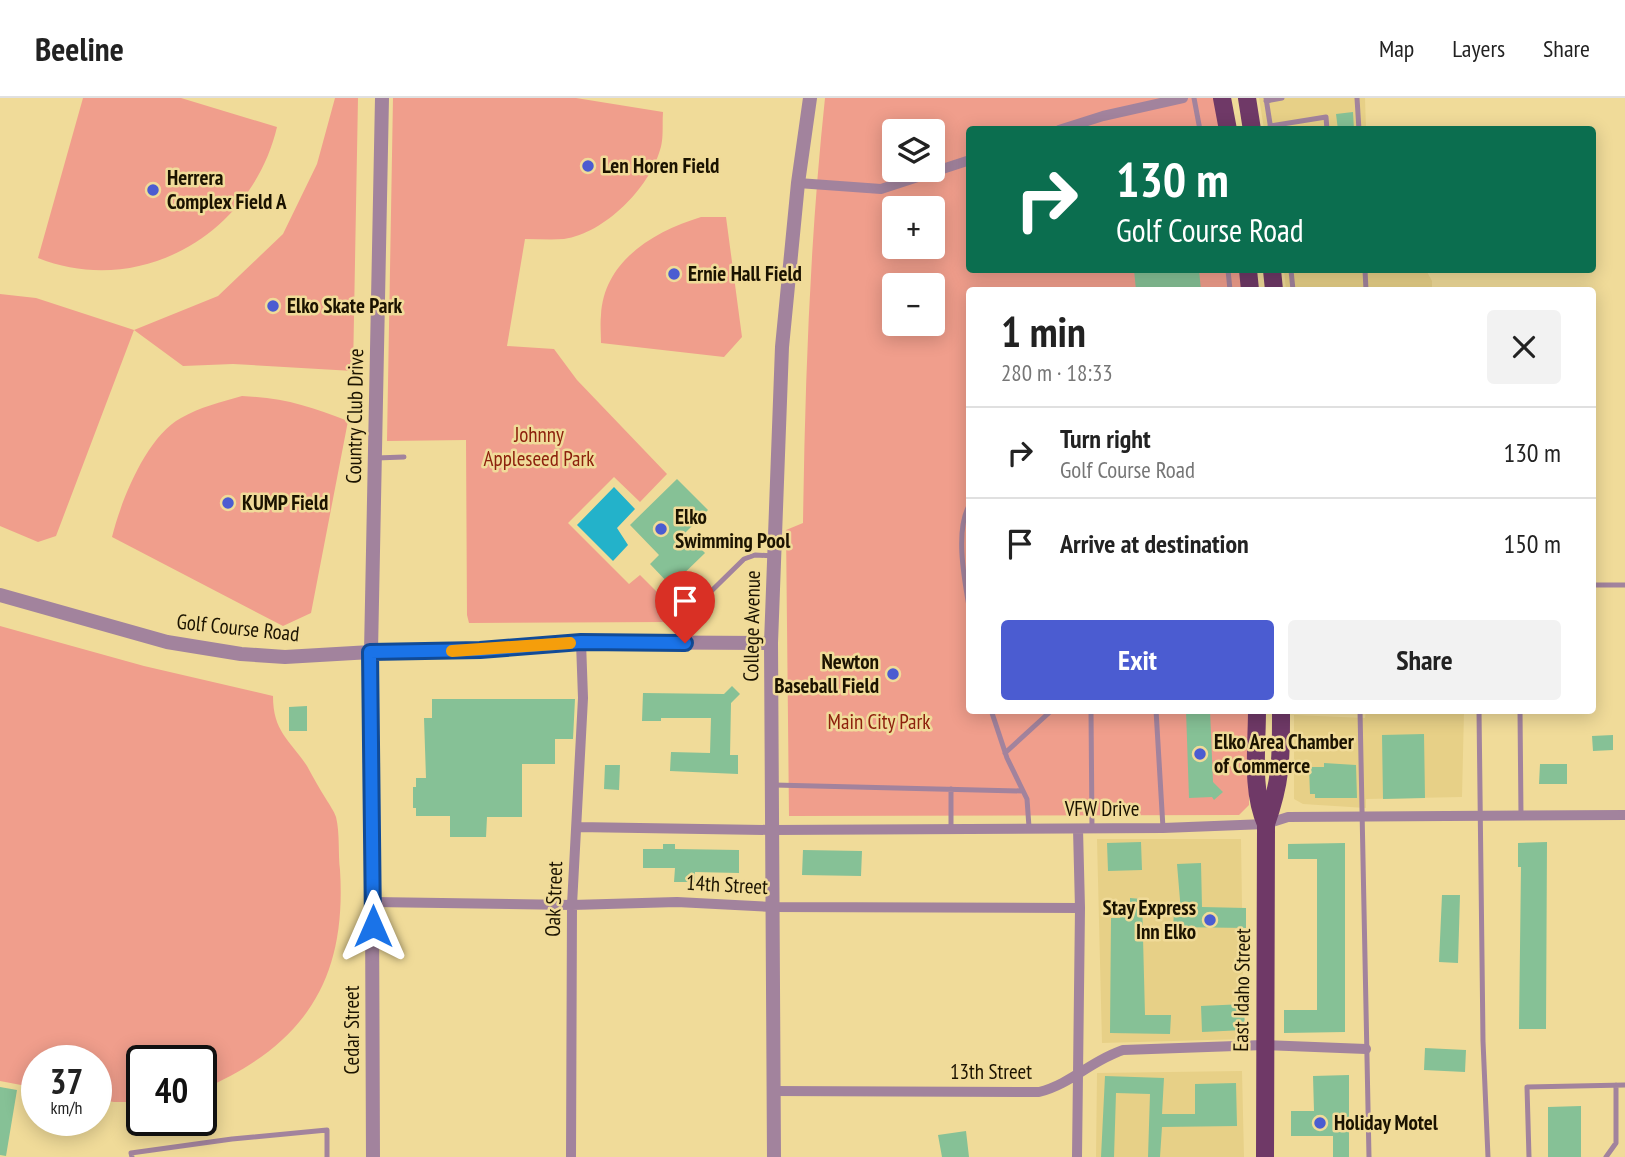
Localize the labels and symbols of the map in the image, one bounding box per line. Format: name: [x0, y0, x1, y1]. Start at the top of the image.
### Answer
place label: Len Horen Field: [602, 152, 719, 179]
marker: Len Horen Field: [580, 158, 596, 174]
place label: Herrera Complex Field A: [167, 164, 287, 215]
marker: Herrera Complex Field A: [145, 182, 161, 198]
place label: Ernie Hall Field: [688, 260, 802, 287]
marker: Ernie Hall Field: [666, 266, 682, 282]
place label: Elko Skate Park: [287, 292, 403, 319]
marker: Elko Skate Park: [265, 298, 281, 314]
street label: Country Club Drive: [340, 348, 369, 484]
park label: Johnny Appleseed Park: [484, 421, 594, 472]
place label: KUMP Field: [242, 489, 328, 516]
marker: KUMP Field: [220, 495, 236, 511]
place label: Elko Swimming Pool: [675, 503, 791, 554]
marker: Elko Swimming Pool: [653, 521, 669, 537]
street label: College Avenue: [737, 570, 766, 682]
pin: [655, 571, 715, 643]
street label: Golf Course Road: [175, 608, 301, 647]
place label: Newton Baseball Field: [774, 648, 879, 699]
marker: Newton Baseball Field: [885, 666, 901, 682]
park label: Main City Park: [828, 708, 930, 735]
place label: Elko Area Chamber of Commerce: [1214, 728, 1355, 779]
marker: Elko Area Chamber of Commerce: [1192, 746, 1208, 762]
street label: VFW Drive: [1064, 795, 1139, 822]
street label: Oak Street: [539, 861, 568, 937]
street label: 14th Street: [685, 869, 769, 900]
position arrow: [336, 889, 410, 963]
place label: Stay Express Inn Elko: [1102, 894, 1196, 945]
marker: Stay Express Inn Elko: [1202, 912, 1218, 928]
street label: East Idaho Street: [1227, 928, 1256, 1052]
street label: Cedar Street: [338, 985, 365, 1074]
speed limit sign: 40: [126, 1045, 217, 1136]
street label: 13th Street: [950, 1058, 1032, 1085]
place label: Holiday Motel: [1334, 1109, 1439, 1136]
marker: Holiday Motel: [1312, 1115, 1328, 1131]

